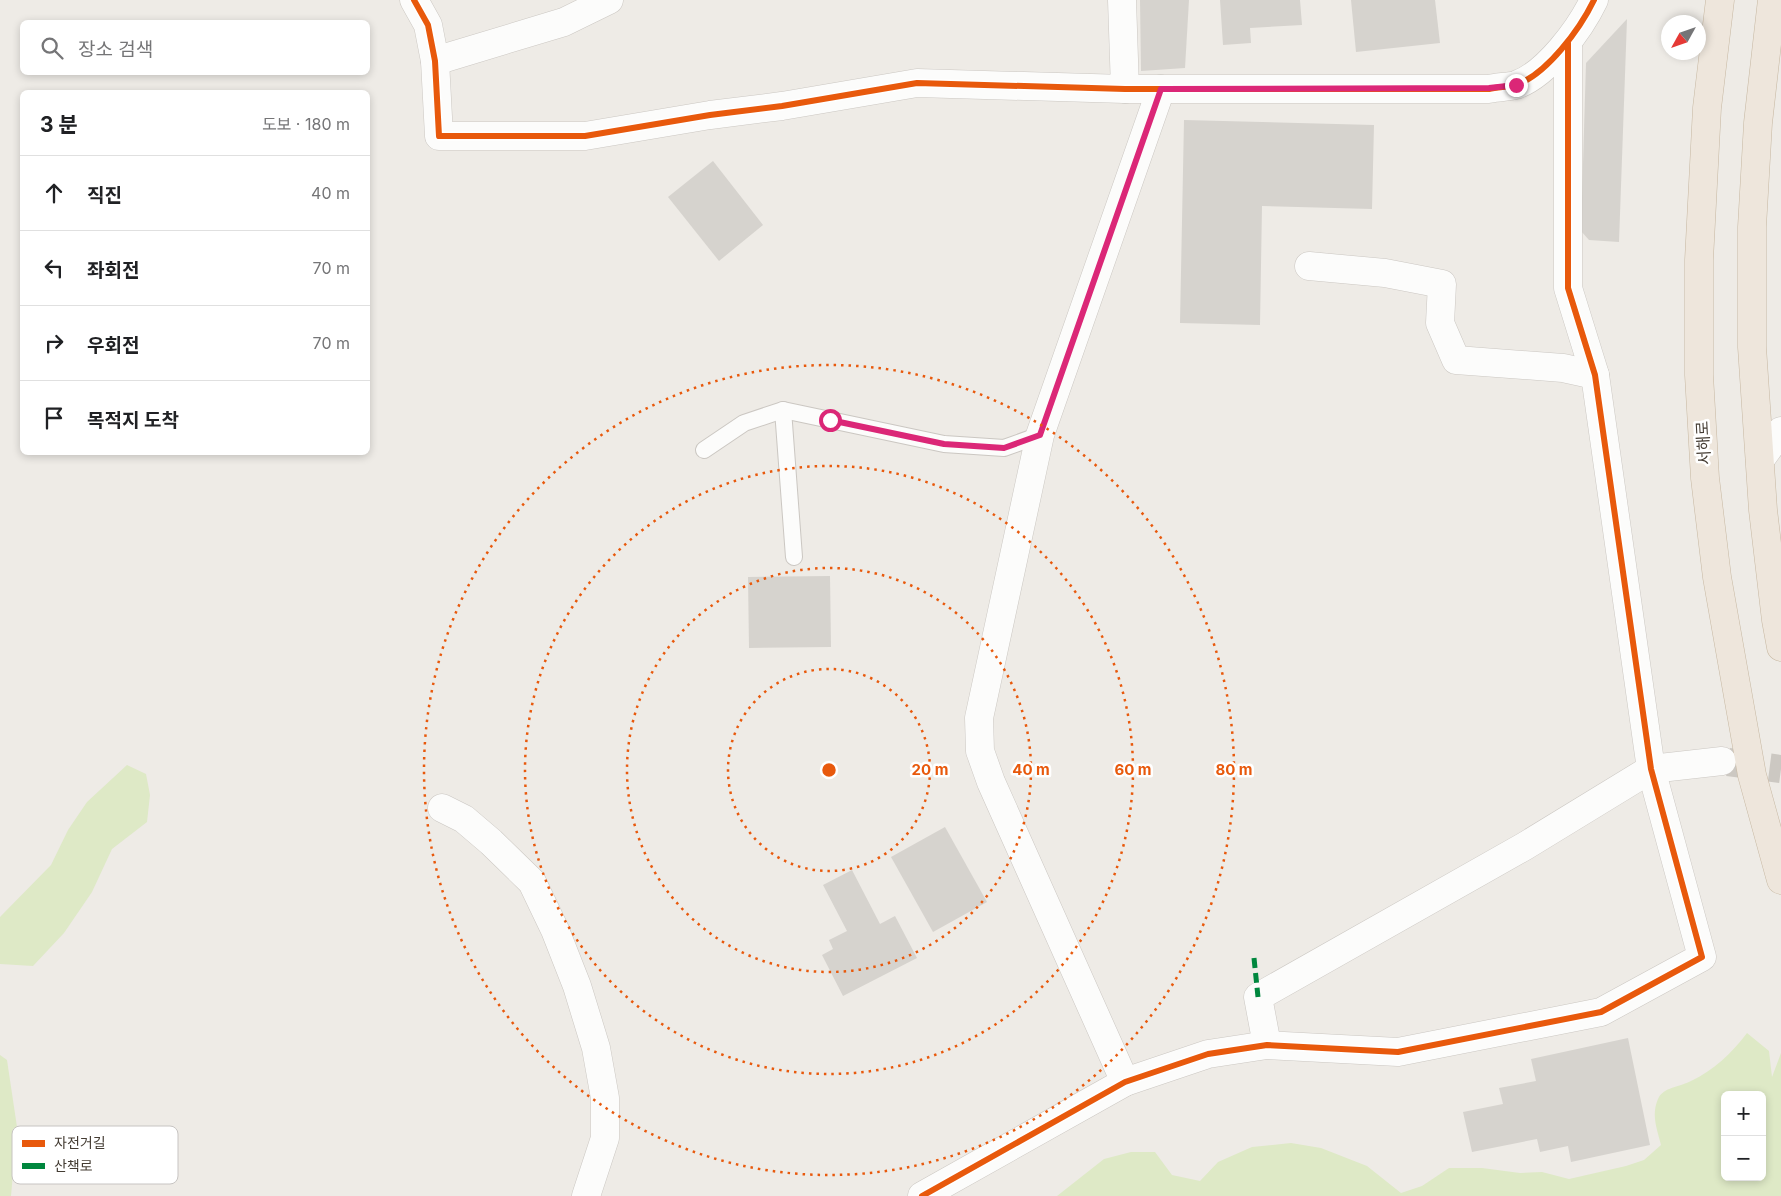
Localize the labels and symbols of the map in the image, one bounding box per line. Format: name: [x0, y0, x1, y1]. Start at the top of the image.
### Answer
north arrow: [1661, 15, 1706, 60]
route end: [1505, 74, 1528, 97]
route start: [819, 409, 842, 432]
street label: 서해로: [1692, 420, 1714, 466]
text: 20 m: [912, 760, 948, 779]
text: 40 m: [1012, 760, 1050, 779]
text: 60 m: [1114, 760, 1152, 779]
text: 80 m: [1215, 760, 1253, 779]
centre of rings: [820, 761, 838, 779]
legend: [12, 1126, 178, 1184]
text: 자전거길: [54, 1134, 106, 1151]
text: 산책로: [54, 1157, 93, 1174]

